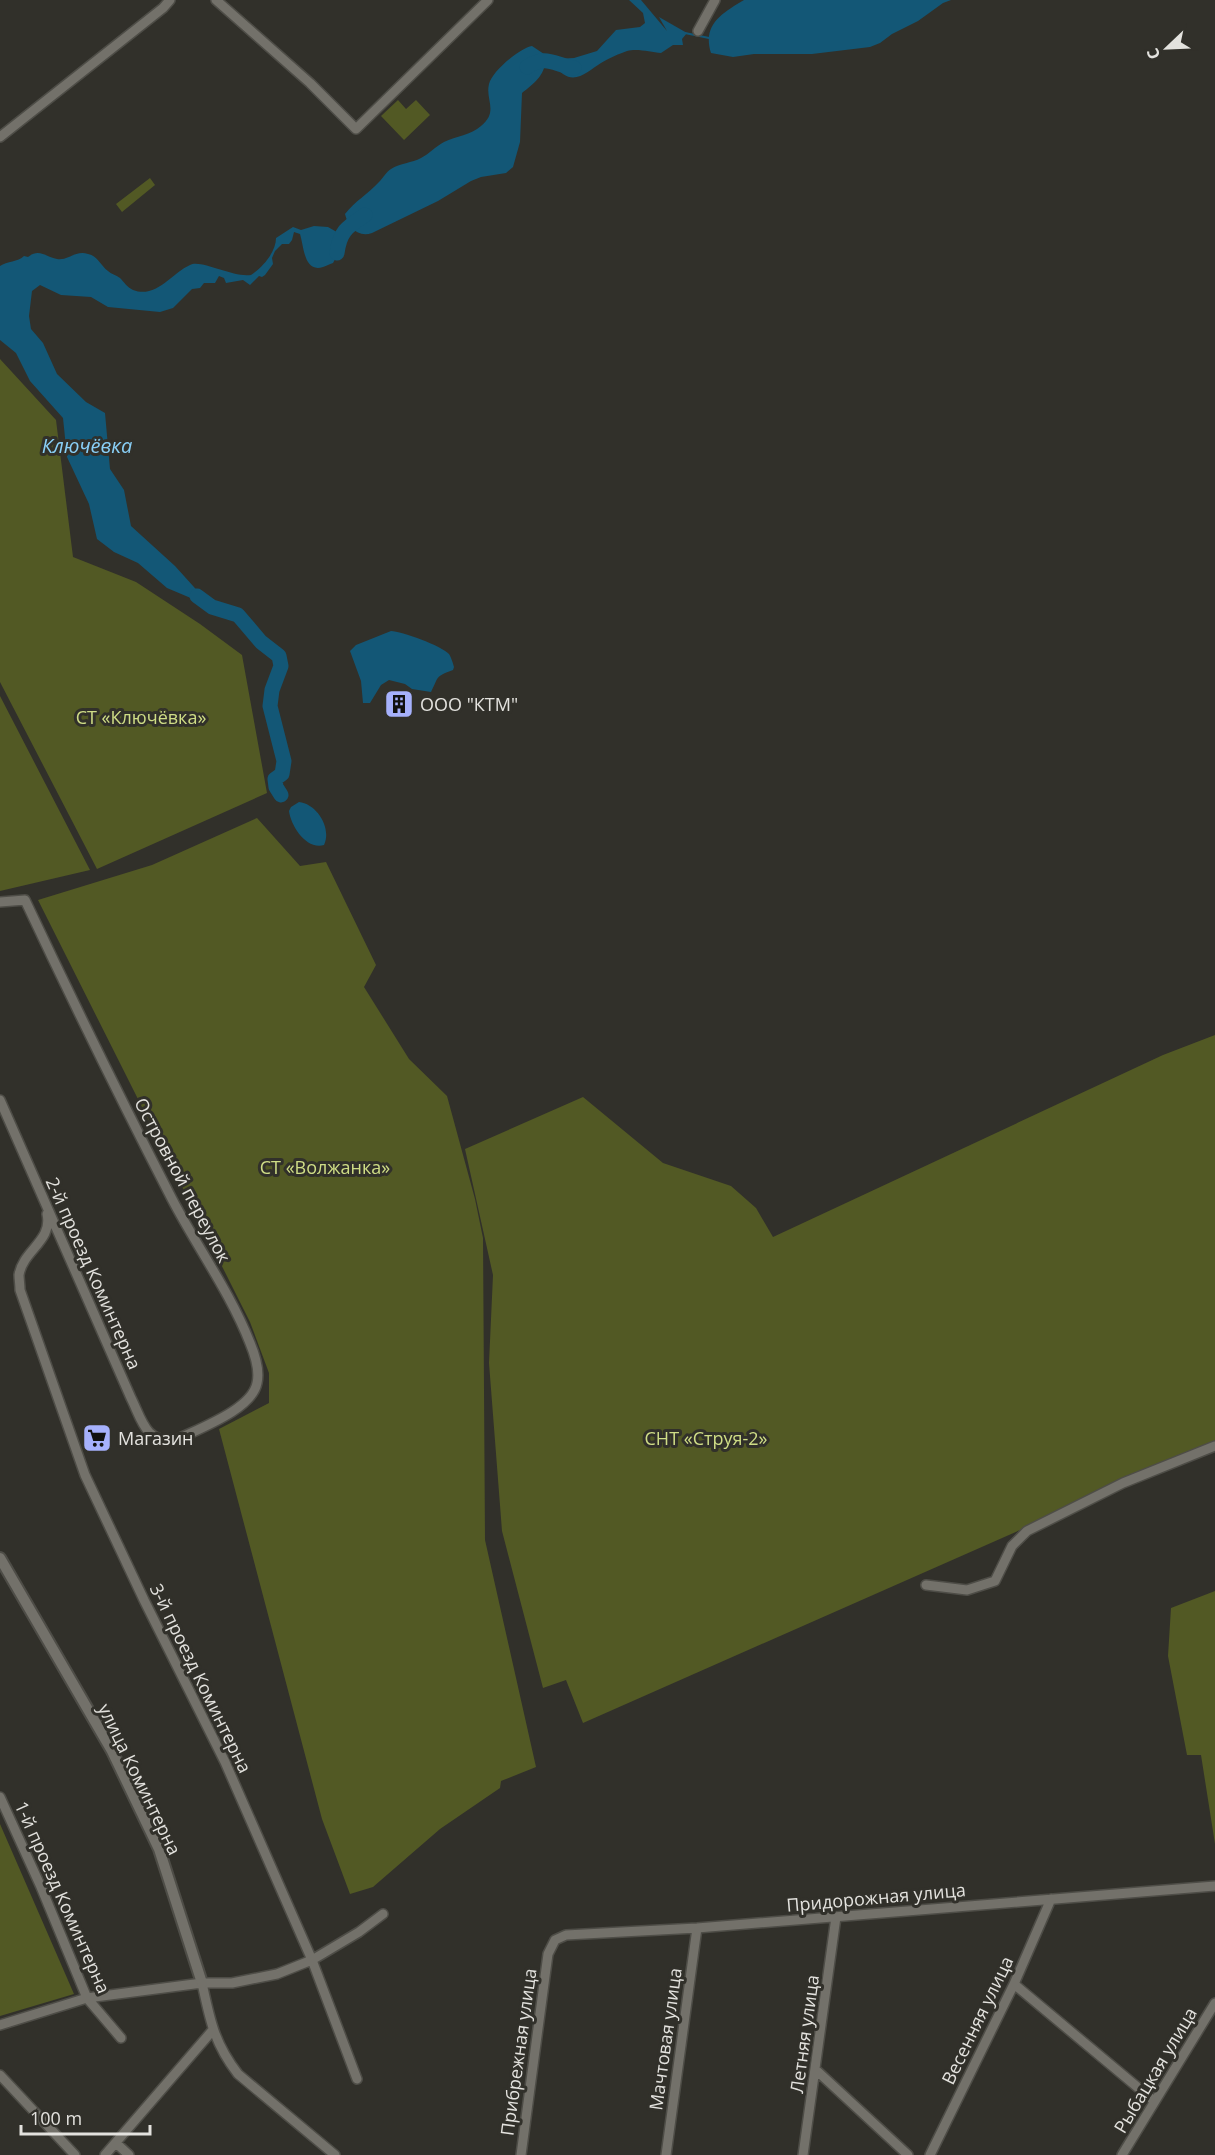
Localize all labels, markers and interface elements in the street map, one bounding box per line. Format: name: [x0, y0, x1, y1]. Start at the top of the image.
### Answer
north arrow: [1137, 18, 1197, 78]
text: С: [1141, 45, 1165, 63]
water label: Ключёвка: [42, 432, 132, 459]
building icon: ООО "КТМ": [383, 688, 415, 720]
place label: ООО "КТМ": [420, 692, 518, 716]
park label: СТ «Ключёвка»: [76, 705, 206, 729]
street label: Островной переулок: [129, 1093, 237, 1267]
park label: СТ «Волжанка»: [260, 1155, 390, 1179]
street label: 2-й проезд Коминтерна: [41, 1173, 147, 1373]
supermarket icon: Магазин: [81, 1422, 113, 1454]
place label: Магазин: [118, 1426, 194, 1450]
park label: СНТ «Струя-2»: [645, 1426, 768, 1450]
street label: 3-й проезд Коминтерна: [145, 1579, 257, 1777]
street label: улица Коминтерна: [93, 1699, 187, 1859]
street label: 1-й проезд Коминтерна: [10, 1797, 116, 1997]
street label: Придорожная улица: [785, 1877, 967, 1917]
street label: Весенняя улица: [936, 1952, 1018, 2088]
street label: Мачтовая улица: [643, 1966, 687, 2112]
street label: Прибрежная улица: [494, 1967, 542, 2137]
street label: Летняя улица: [784, 1973, 824, 2095]
street label: Рыбацкая улица: [1108, 2003, 1202, 2137]
scale bar: [21, 2098, 150, 2136]
text: 100 m: [30, 2106, 82, 2130]

